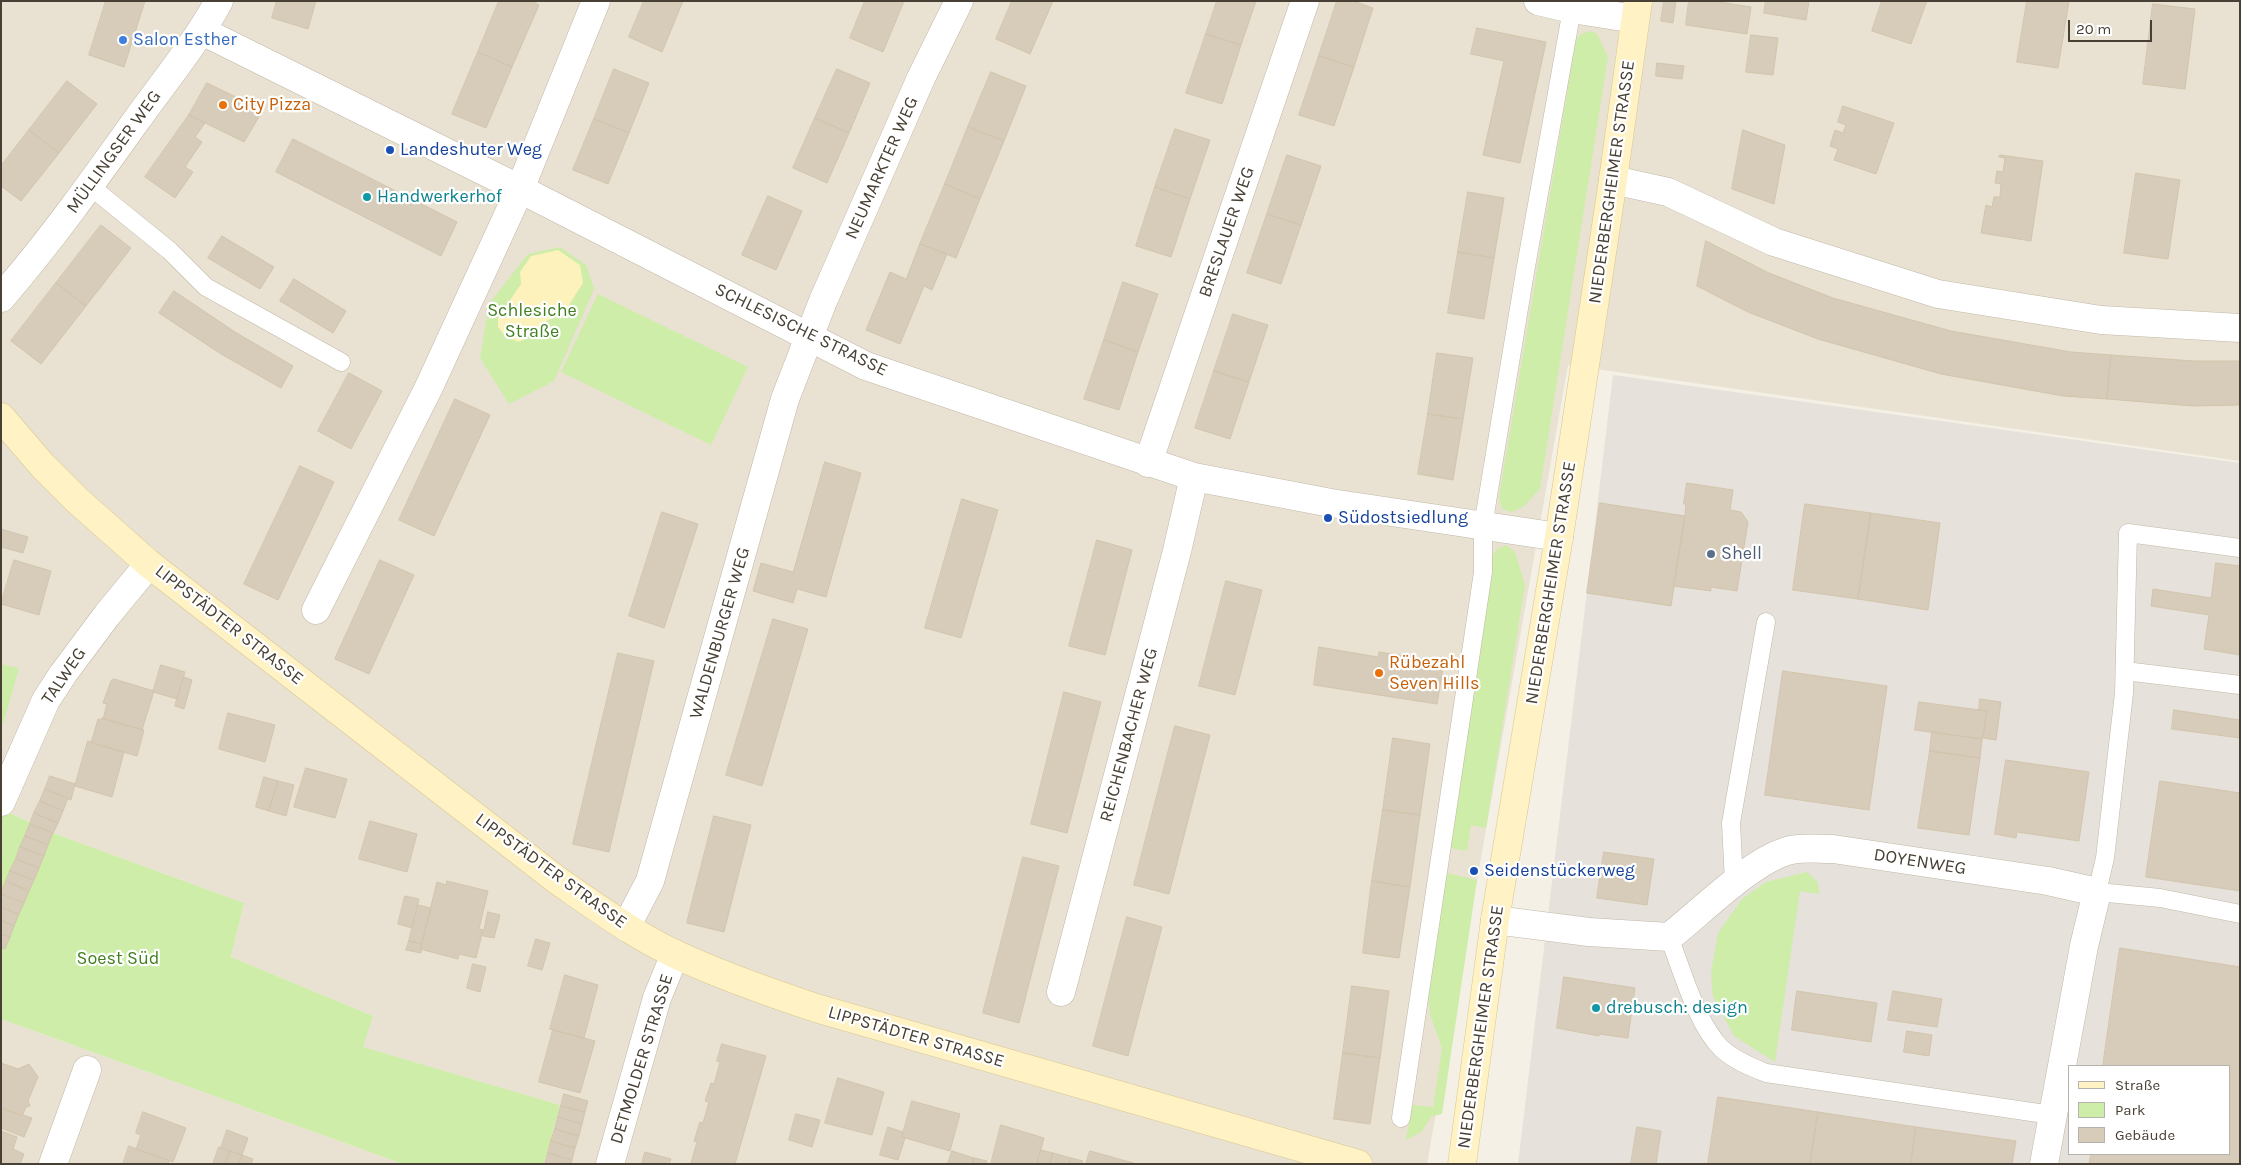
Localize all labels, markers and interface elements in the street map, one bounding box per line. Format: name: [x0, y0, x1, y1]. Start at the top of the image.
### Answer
scale bar: [2071, 10, 2155, 42]
text: 20 m: [2076, 20, 2111, 38]
place label: Salon Esther: [133, 29, 237, 51]
marker: Salon Esther: [117, 34, 129, 46]
street label: NIEDERBERGHEIMER STRASSE: [1584, 59, 1640, 305]
street label: MÜLLINGSER WEG: [62, 86, 166, 218]
street label: NEUMARKTER WEG: [841, 93, 923, 243]
place label: City Pizza: [233, 94, 311, 116]
marker: City Pizza: [217, 99, 229, 111]
place label: Landeshuter Weg: [400, 139, 542, 161]
marker: Landeshuter Weg: [384, 144, 396, 156]
street label: BRESLAUER WEG: [1194, 164, 1260, 300]
place label: Handwerkerhof: [377, 186, 502, 208]
marker: Handwerkerhof: [361, 191, 373, 203]
street label: SCHLESISCHE STRASSE: [711, 279, 891, 381]
park label: Schlesiche Straße: [487, 300, 577, 342]
street label: NIEDERBERGHEIMER STRASSE: [1521, 460, 1581, 706]
place label: Südostsiedlung: [1338, 507, 1468, 529]
marker: Südostsiedlung: [1322, 512, 1334, 524]
place label: Shell: [1721, 543, 1762, 565]
street label: WALDENBURGER WEG: [685, 545, 755, 721]
marker: Shell: [1705, 548, 1717, 560]
street label: LIPPSTÄDTER STRASSE: [151, 560, 307, 690]
street label: TALWEG: [37, 643, 91, 709]
street label: REICHENBACHER WEG: [1095, 646, 1163, 824]
place label: Rübezahl Seven Hills: [1389, 652, 1479, 694]
marker: Rübezahl Seven Hills: [1373, 667, 1385, 679]
street label: LIPPSTÄDTER STRASSE: [471, 809, 631, 933]
street label: DOYENWEG: [1872, 844, 1968, 880]
place label: Seidenstückerweg: [1484, 860, 1635, 882]
marker: Seidenstückerweg: [1468, 865, 1480, 877]
street label: NIEDERBERGHEIMER STRASSE: [1453, 904, 1509, 1150]
park label: Soest Süd: [77, 948, 159, 970]
street label: DETMOLDER STRASSE: [606, 971, 678, 1147]
place label: drebusch: design: [1606, 997, 1748, 1019]
street label: LIPPSTÄDTER STRASSE: [825, 1001, 1007, 1073]
marker: drebusch: design: [1590, 1002, 1602, 1014]
legend: [2068, 1065, 2231, 1155]
text: Straße: [2115, 1076, 2160, 1094]
text: Park: [2115, 1101, 2145, 1119]
text: Gebäude: [2115, 1126, 2175, 1144]

